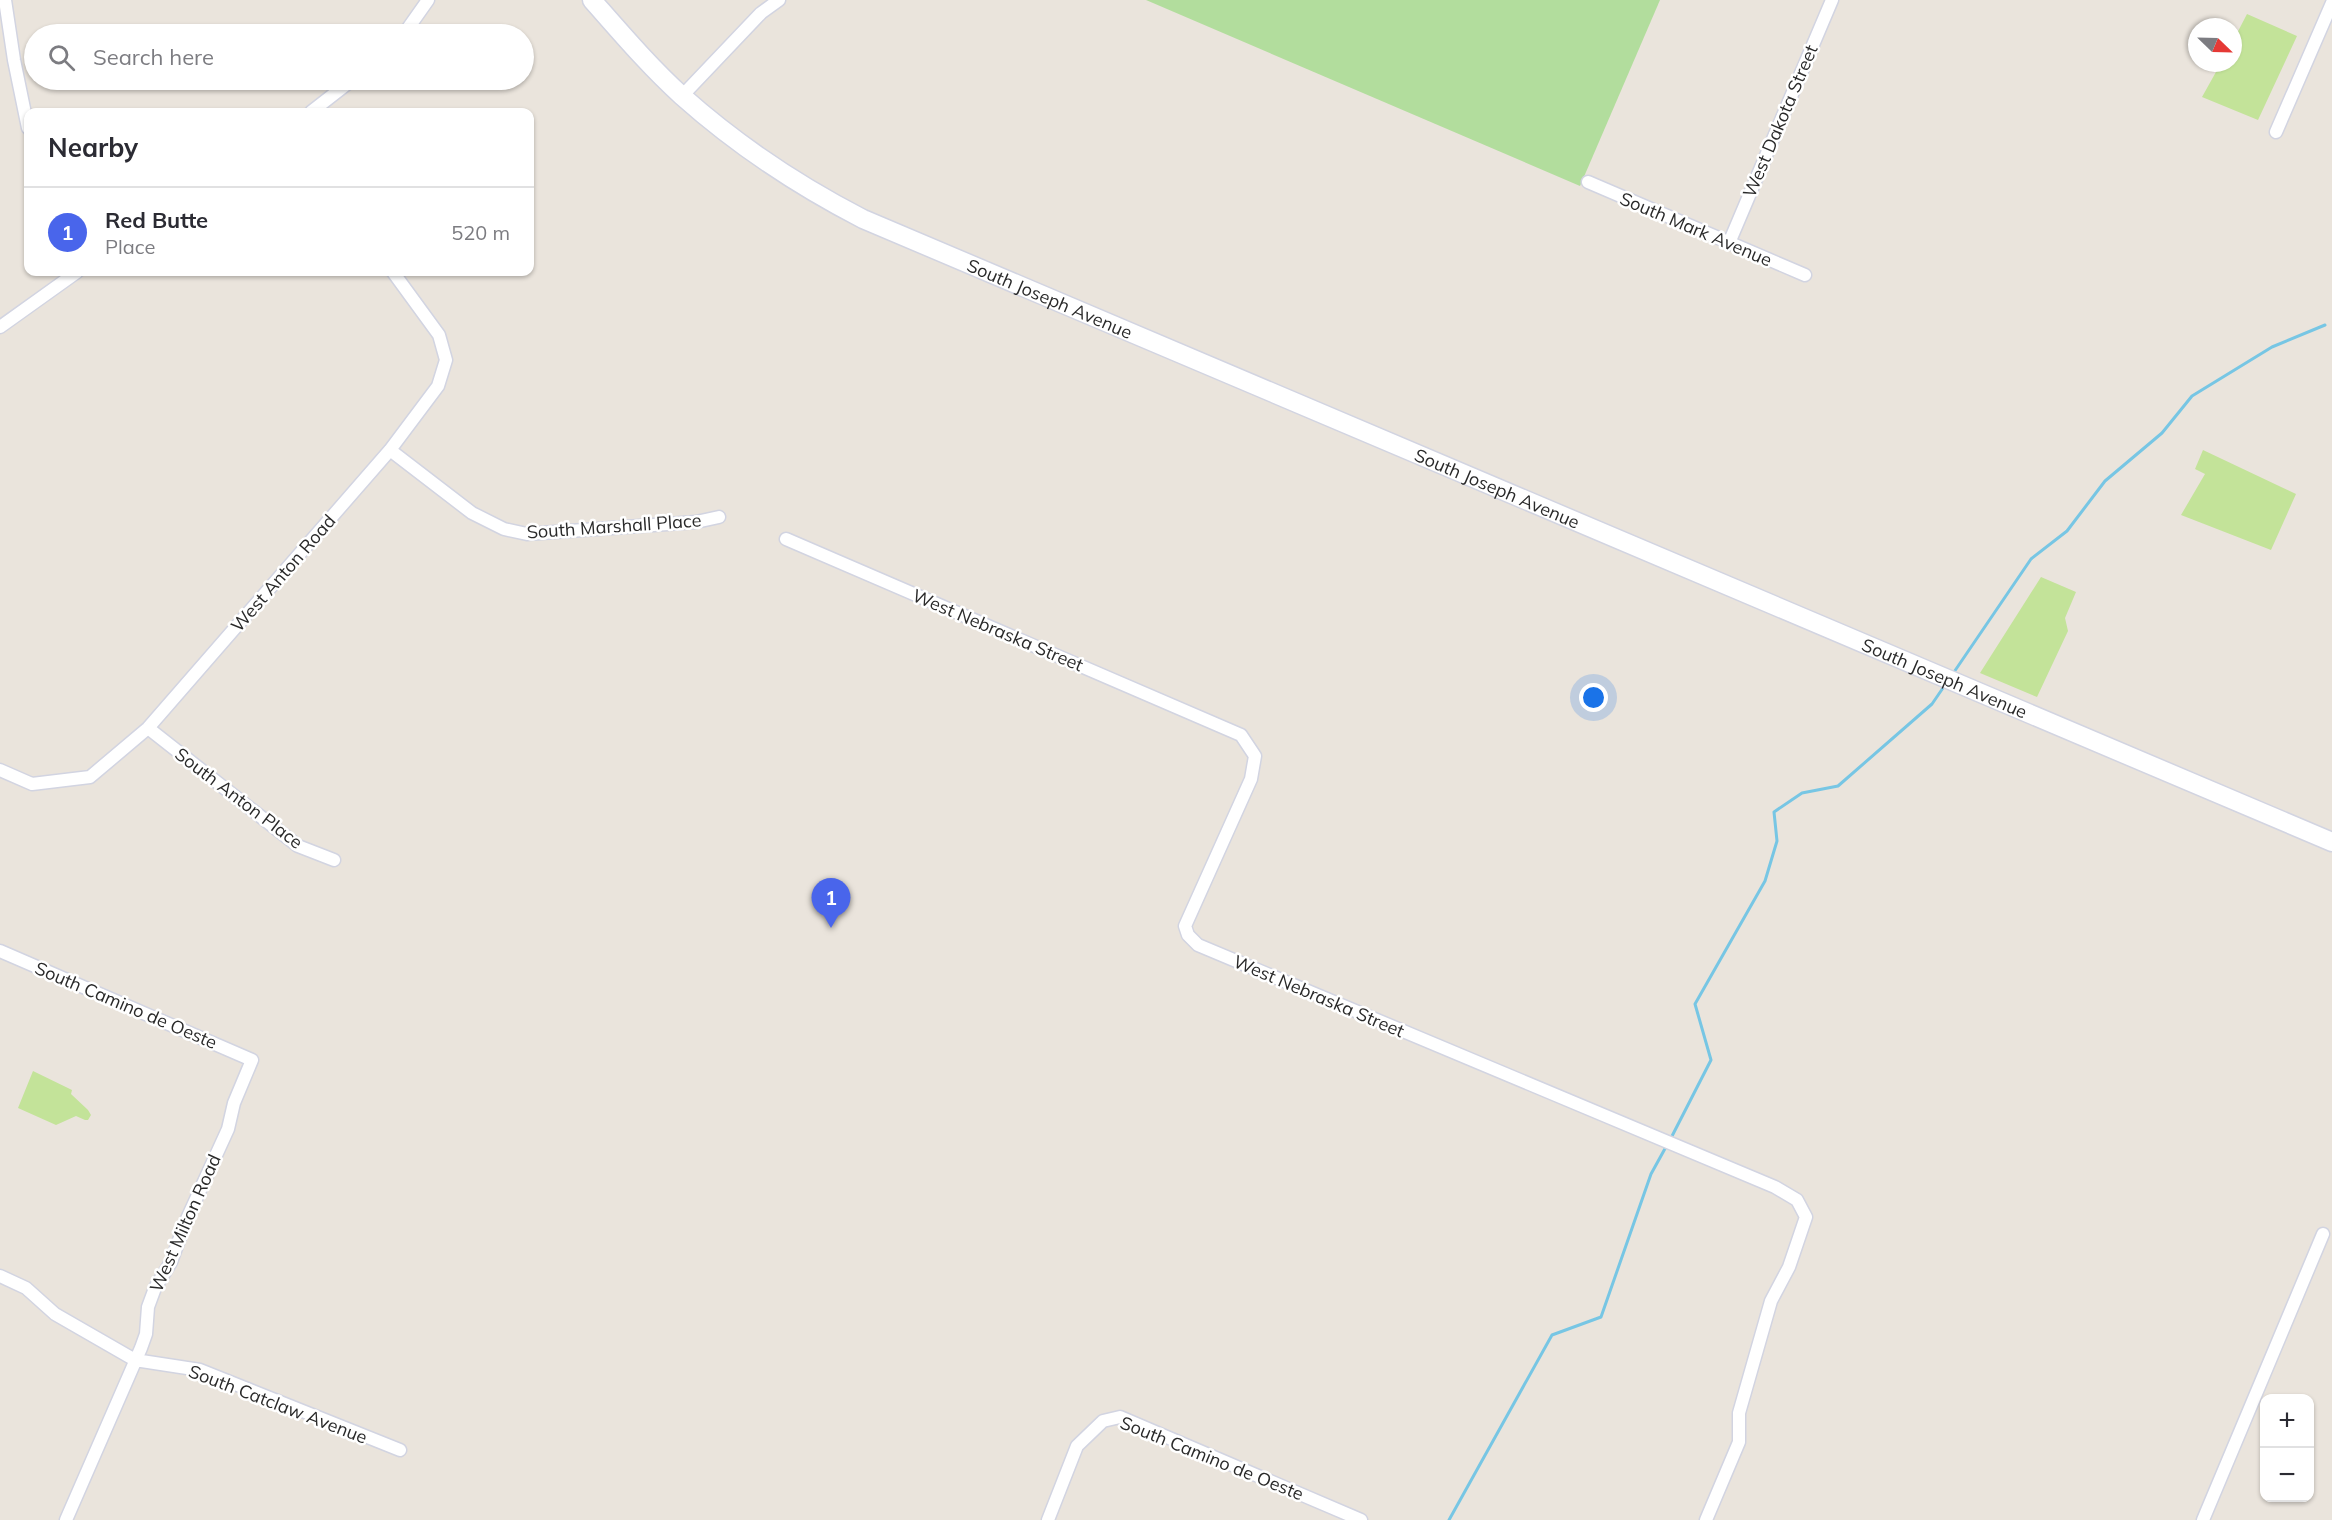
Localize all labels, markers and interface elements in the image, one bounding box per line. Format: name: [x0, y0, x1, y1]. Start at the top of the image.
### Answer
north arrow: [2188, 18, 2242, 72]
search box: [24, 24, 534, 90]
icon: search: [45, 41, 78, 74]
street label: West Dakota Street: [1737, 41, 1823, 201]
text: Search here: [93, 43, 214, 71]
text: Nearby: [48, 131, 138, 164]
street label: South Mark Avenue: [1617, 187, 1775, 271]
text: Red Butte: [105, 206, 208, 234]
text: 1: [62, 220, 74, 245]
text: 520 m: [451, 220, 510, 245]
text: Place: [105, 234, 155, 259]
street label: South Joseph Avenue: [964, 253, 1136, 343]
street label: South Joseph Avenue: [1411, 443, 1583, 533]
street label: South Marshall Place: [526, 508, 702, 544]
street label: West Anton Road: [226, 510, 340, 636]
street label: West Nebraska Street: [909, 584, 1087, 676]
street label: South Joseph Avenue: [1859, 633, 2031, 723]
your location: [1579, 683, 1608, 712]
street label: South Anton Place: [170, 742, 308, 854]
pin: 1: [812, 878, 850, 928]
street label: West Nebraska Street: [1230, 950, 1408, 1042]
street label: South Camino de Oeste: [31, 956, 221, 1054]
street label: West Milton Road: [144, 1151, 226, 1295]
street label: South Catclaw Avenue: [185, 1359, 371, 1449]
map controls: [2260, 1394, 2314, 1502]
button: +: [2260, 1394, 2314, 1448]
street label: South Camino de Oeste: [1117, 1411, 1307, 1505]
button: −: [2260, 1448, 2314, 1502]

